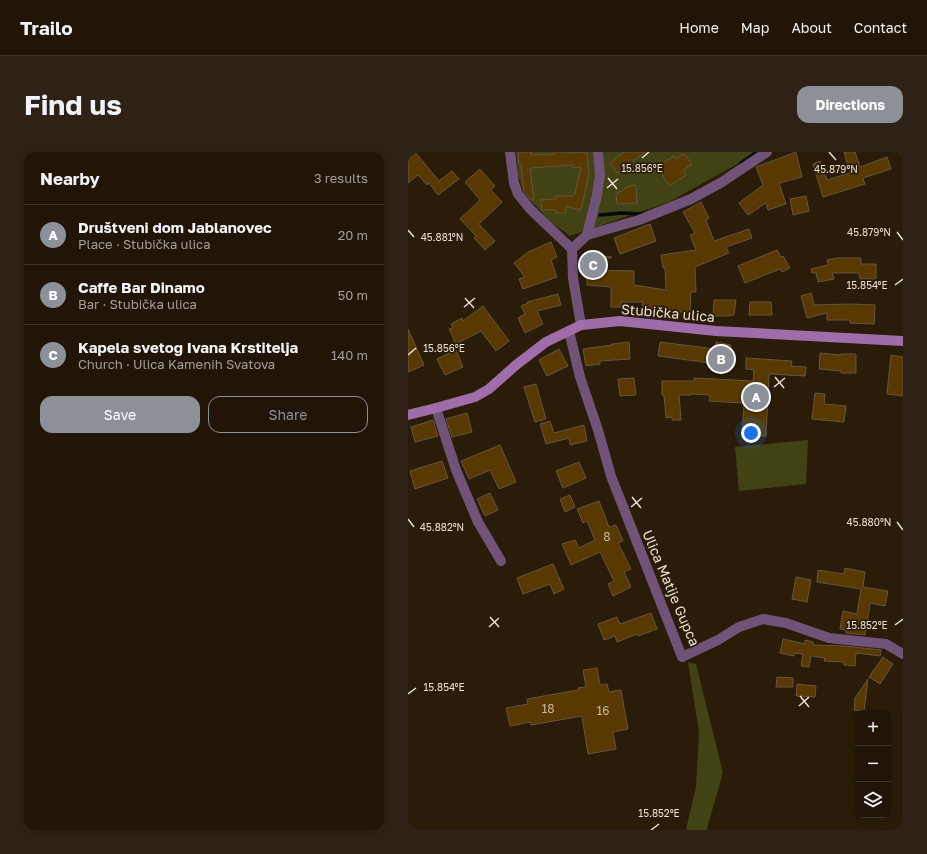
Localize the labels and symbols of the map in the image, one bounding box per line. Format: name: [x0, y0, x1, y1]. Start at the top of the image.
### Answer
text: 15.856°E: [621, 162, 663, 174]
text: 45.879°N: [814, 163, 858, 175]
text: 45.879°N: [847, 226, 891, 238]
text: 45.881°N: [421, 231, 463, 243]
pin: C: [580, 250, 606, 280]
text: 15.854°E: [846, 279, 888, 291]
street label: Stubička ulica: [620, 300, 716, 325]
text: 15.856°E: [423, 342, 465, 354]
pin: B: [708, 344, 734, 374]
pin: A: [743, 382, 769, 412]
your location: [741, 423, 761, 443]
text: 45.880°N: [847, 516, 891, 528]
text: 45.882°N: [420, 521, 464, 533]
street label: Ulica Matije Gupca: [639, 527, 704, 648]
house number: 8: [603, 529, 611, 544]
text: 15.852°E: [846, 619, 888, 631]
text: 15.854°E: [423, 681, 465, 693]
house number: 18: [541, 701, 555, 716]
house number: 16: [596, 703, 610, 718]
text: 15.852°E: [638, 807, 680, 819]

